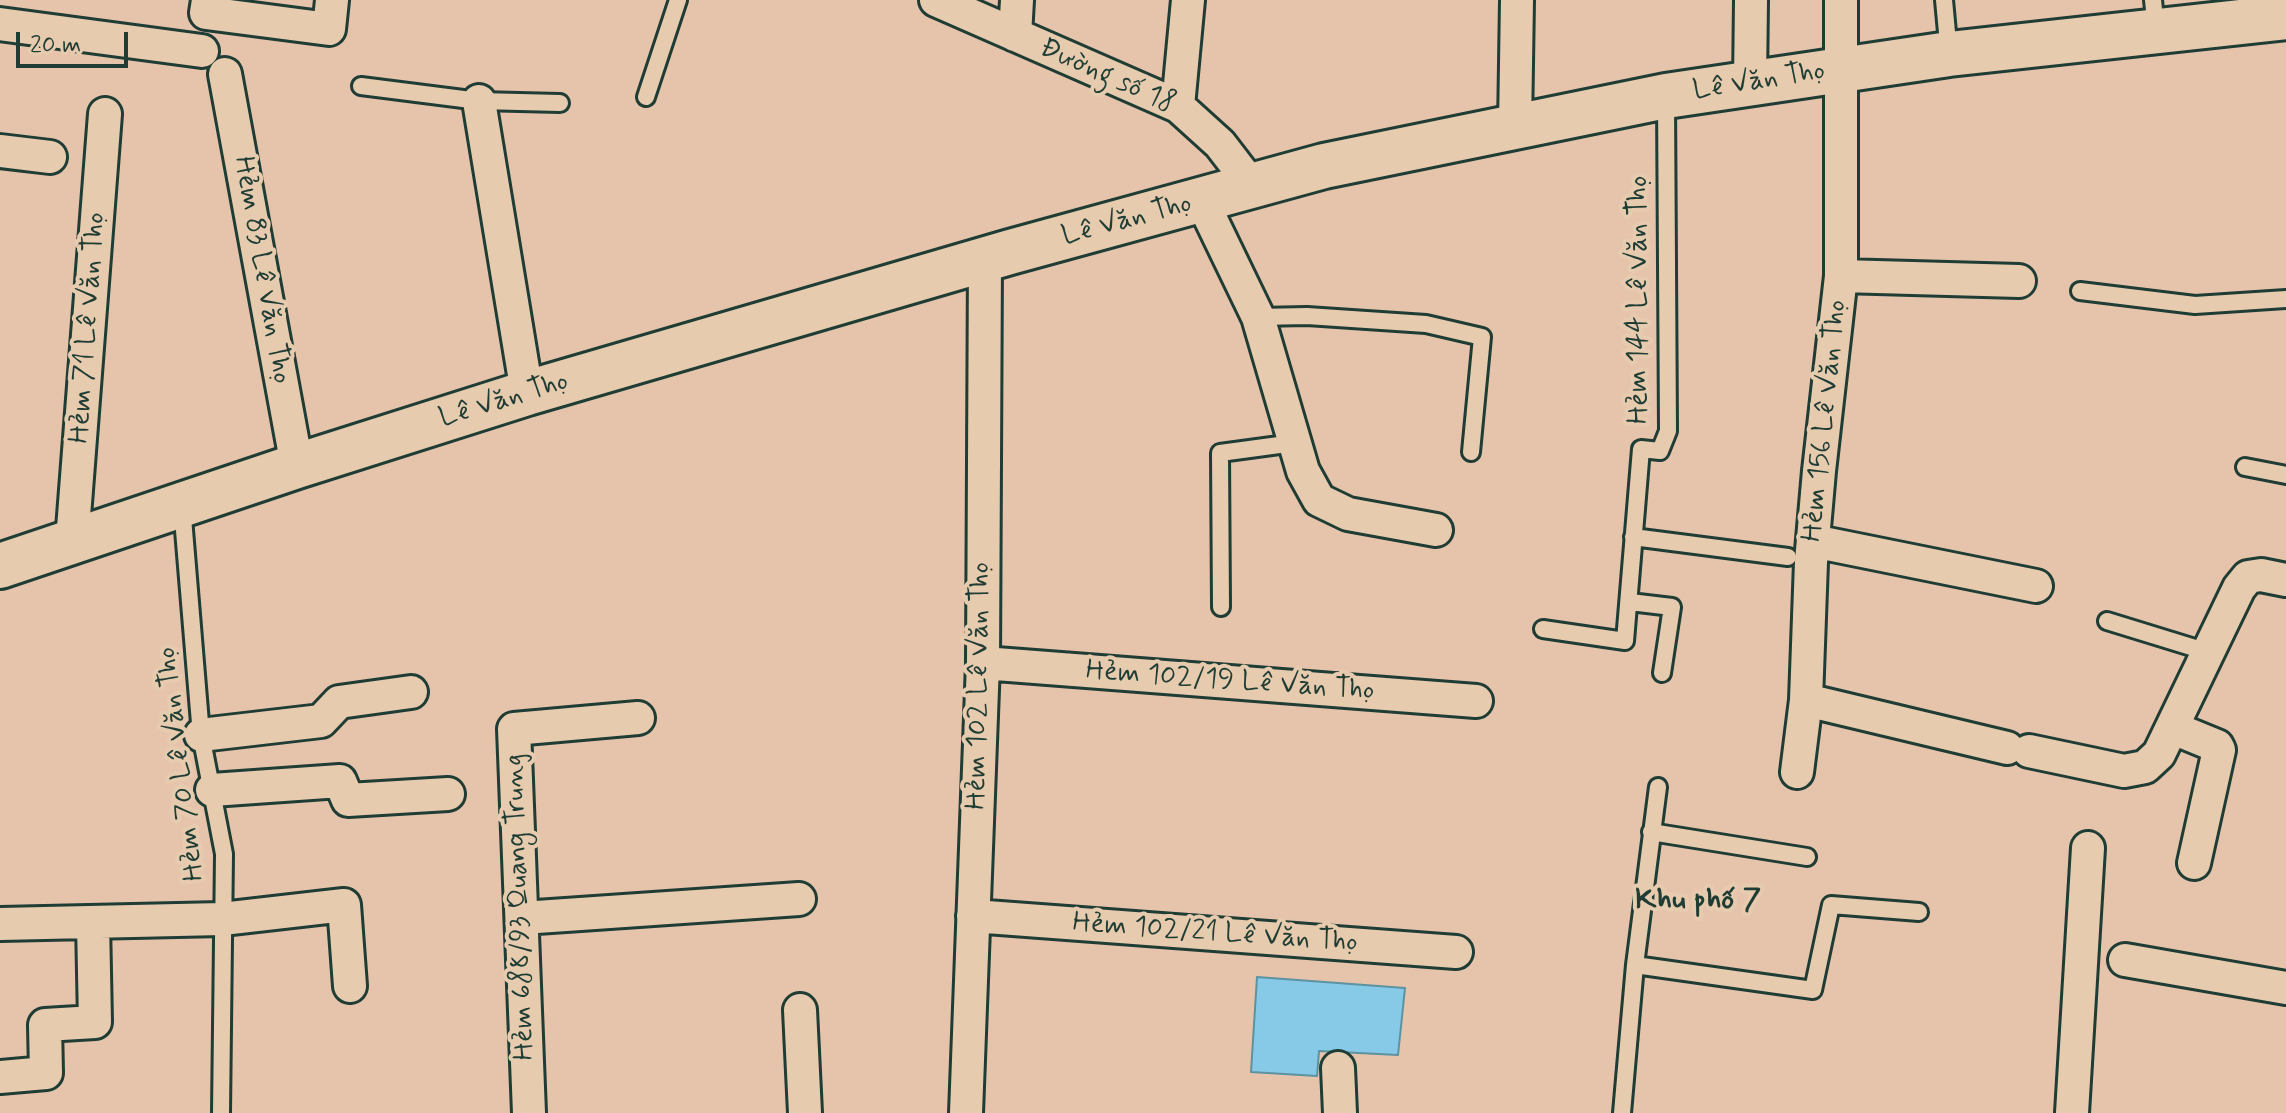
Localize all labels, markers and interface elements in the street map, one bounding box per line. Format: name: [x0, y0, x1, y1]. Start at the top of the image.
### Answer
scale bar: [20, 16, 132, 66]
text: 20 m: [30, 30, 81, 61]
street label: Đường số 18: [1034, 32, 1180, 122]
street label: Lê Văn Thọ: [1691, 55, 1827, 109]
street label: Hẻm 83 Lê Văn Thọ: [224, 154, 298, 386]
street label: Hẻm 144 Lê Văn Thọ: [1623, 176, 1657, 424]
street label: Lê Văn Thọ: [1058, 188, 1196, 254]
street label: Hẻm 71 Lê Văn Thọ: [64, 211, 114, 445]
street label: Hẻm 156 Lê Văn Thọ: [1797, 298, 1855, 544]
street label: Lê Văn Thọ: [435, 365, 573, 437]
street label: Hẻm 102 Lê Văn Thọ: [961, 562, 999, 810]
street label: Hẻm 70 Lê Văn Thọ: [151, 645, 213, 883]
street label: Hẻm 102/19 Lê Văn Thọ: [1085, 655, 1375, 709]
street label: Hẻm 688/93 Quang Trung: [499, 753, 543, 1061]
district label: Khu phố 7: [1635, 884, 1761, 920]
street label: Hẻm 102/21 Lê Văn Thọ: [1071, 907, 1359, 961]

